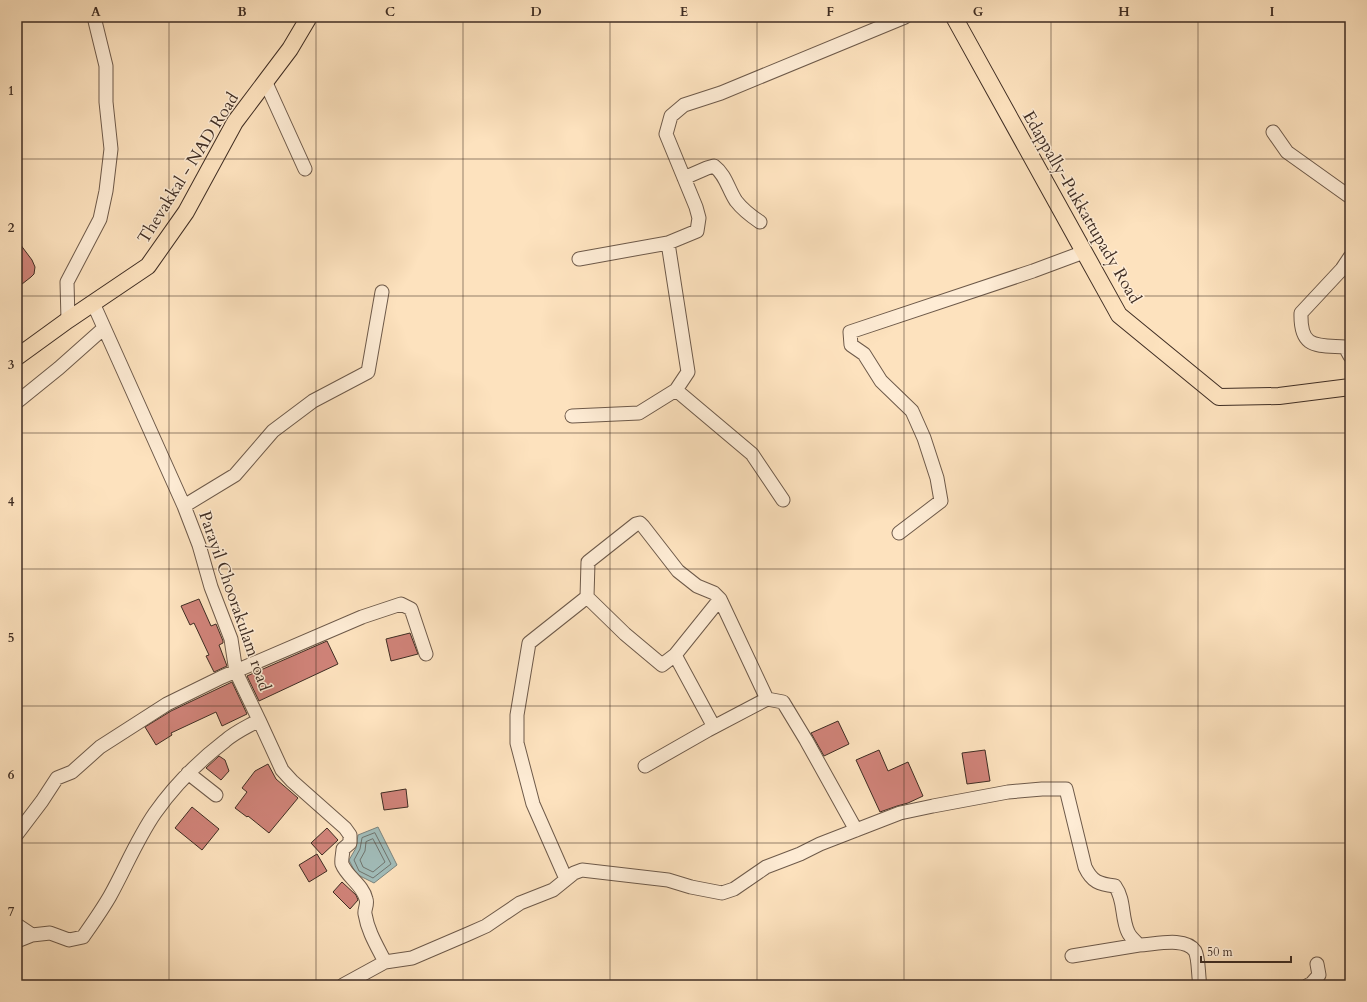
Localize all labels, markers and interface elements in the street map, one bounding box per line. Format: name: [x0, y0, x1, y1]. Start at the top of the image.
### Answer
text: A: [91, 3, 101, 21]
text: B: [237, 3, 247, 21]
text: C: [385, 3, 395, 21]
text: D: [530, 3, 542, 21]
text: E: [680, 3, 688, 21]
text: F: [826, 3, 834, 21]
text: G: [973, 3, 984, 21]
text: H: [1118, 3, 1130, 21]
text: I: [1269, 3, 1275, 21]
text: 1: [8, 82, 14, 100]
street label: Thevakkal - NAD Road: [132, 88, 244, 248]
street label: Edappally-Pukkattupady Road: [1017, 106, 1147, 308]
text: 2: [8, 219, 15, 237]
text: 3: [8, 356, 15, 374]
text: 4: [8, 493, 15, 511]
street label: Parayil Choorakulam road: [193, 508, 277, 694]
text: 5: [8, 629, 14, 647]
text: 6: [8, 766, 15, 784]
text: 7: [8, 903, 15, 921]
scale bar: [1201, 938, 1291, 964]
text: 50 m: [1207, 944, 1234, 960]

